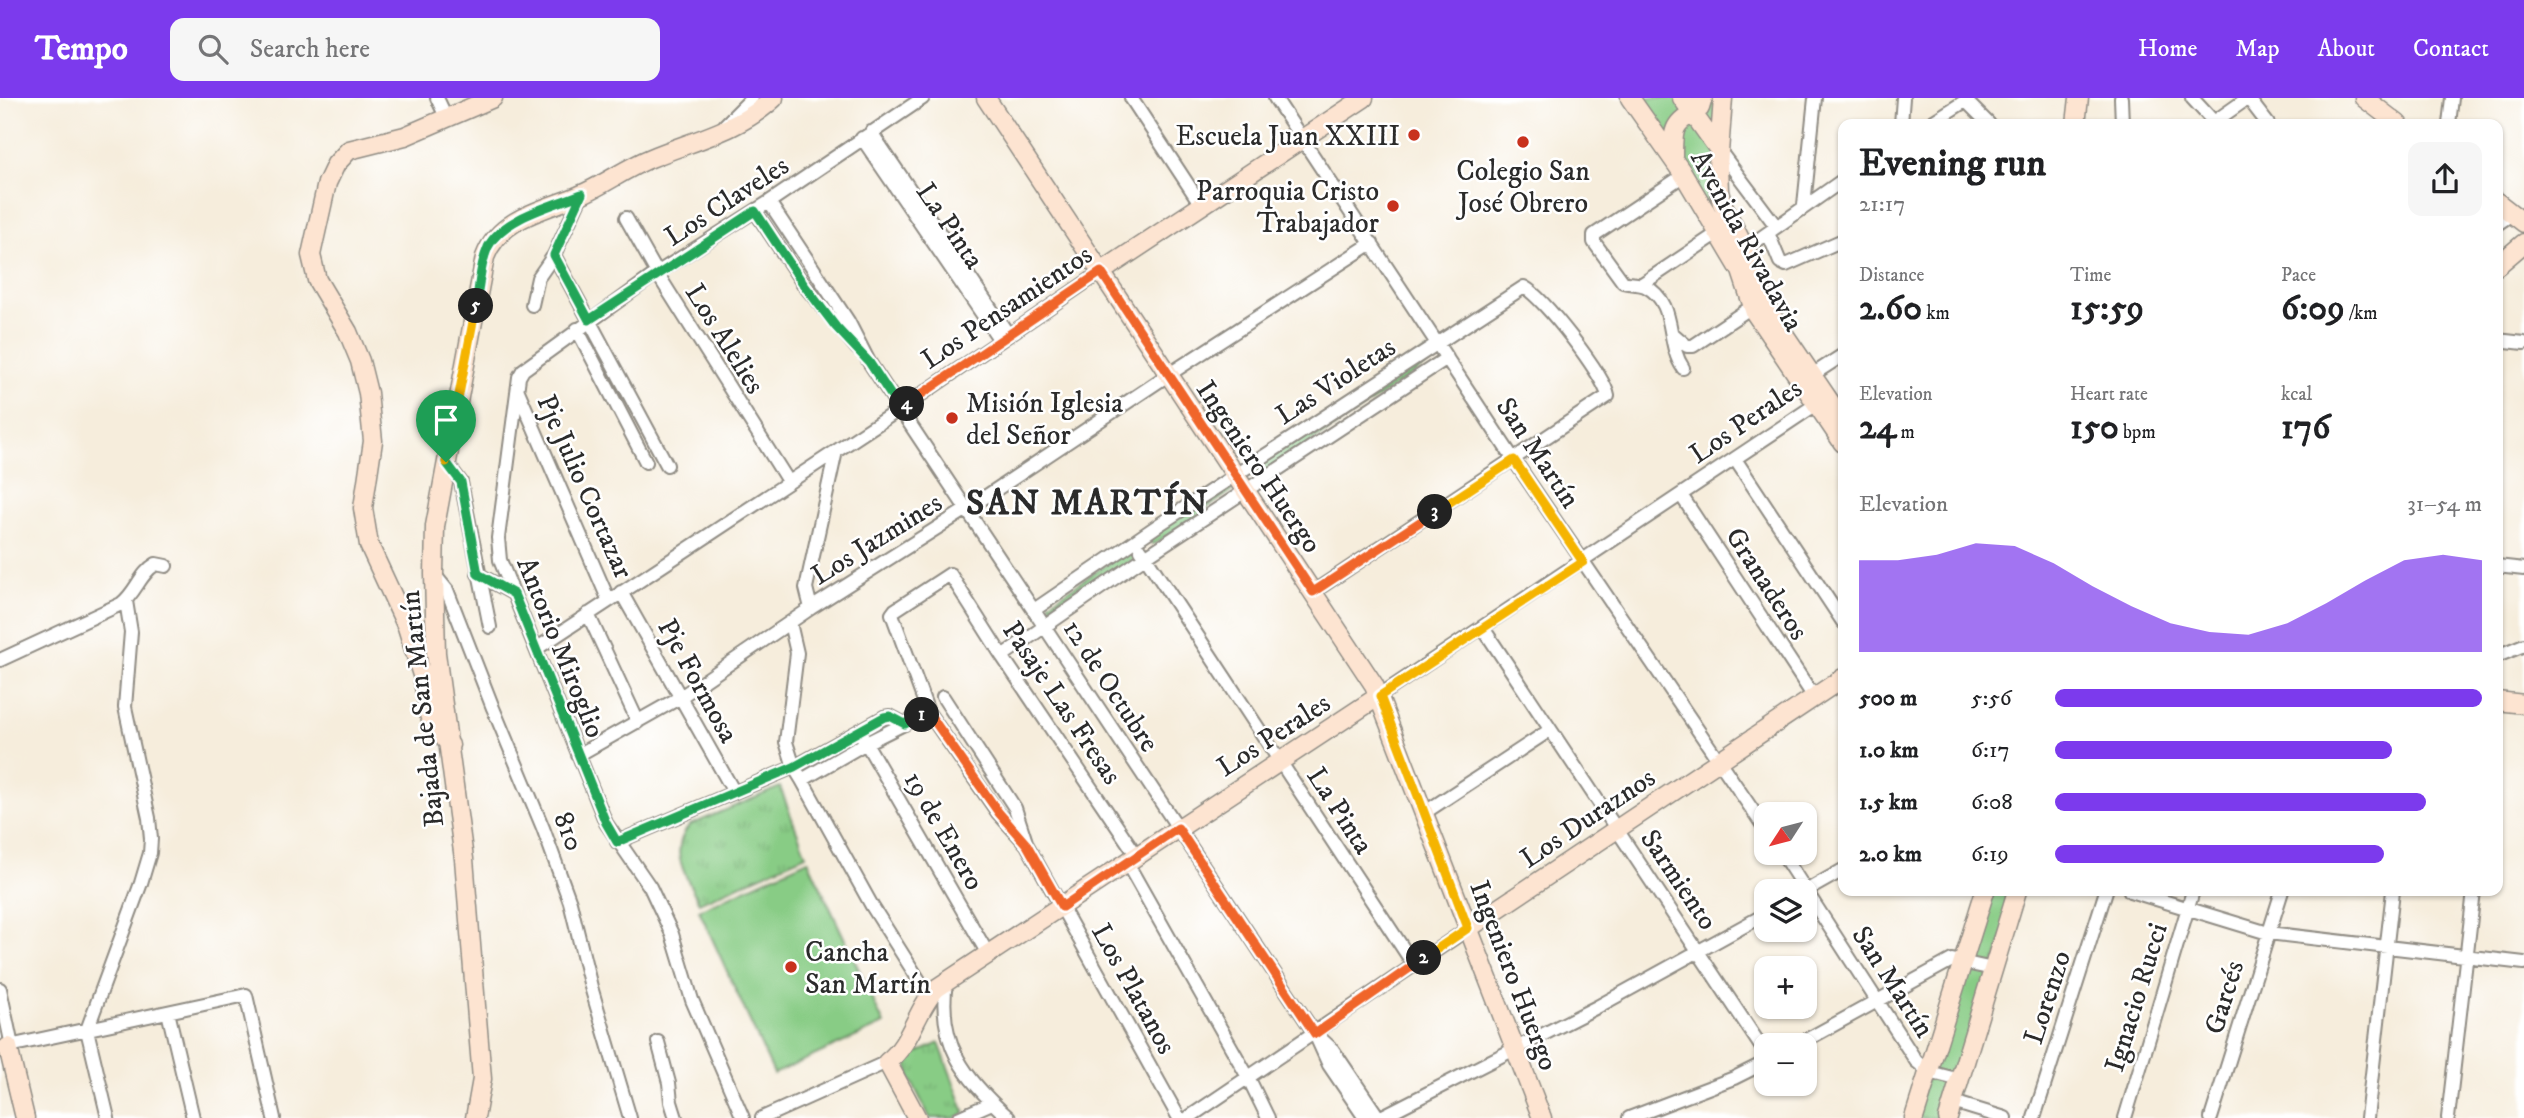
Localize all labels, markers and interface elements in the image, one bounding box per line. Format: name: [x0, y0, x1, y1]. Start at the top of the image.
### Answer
search box: [170, 18, 660, 81]
text: Tempo: [35, 29, 128, 70]
icon: search: [194, 30, 232, 68]
text: Search here: [250, 33, 370, 66]
text: Home: [2138, 34, 2197, 64]
text: Map: [2235, 34, 2280, 64]
text: About: [2318, 34, 2375, 64]
text: Contact: [2413, 34, 2489, 64]
place label: Escuela Juan XXIII: [1175, 119, 1400, 154]
marker: Escuela Juan XXIII: [1406, 127, 1422, 143]
marker: Colegio San José Obrero: [1515, 134, 1531, 150]
text: Evening run: [1859, 140, 2046, 188]
button: share: [2408, 142, 2482, 216]
street label: Avenida Rivadavia: [1682, 144, 1811, 338]
street label: Los Claveles: [658, 148, 796, 254]
place label: Colegio San José Obrero: [1455, 154, 1590, 221]
place label: Parroquia Cristo Trabajador: [1196, 174, 1380, 241]
street label: La Pinta: [908, 176, 991, 276]
text: 21:17: [1859, 190, 1905, 219]
marker: Parroquia Cristo Trabajador: [1385, 198, 1401, 214]
street label: Los Pensamientos: [915, 237, 1099, 377]
text: Distance: [1859, 264, 1924, 287]
text: Time: [2070, 264, 2111, 287]
text: Pace: [2281, 264, 2316, 287]
street label: Los Alelies: [677, 277, 772, 400]
text: 2.60: [1859, 287, 1922, 331]
text: 15:59: [2070, 287, 2144, 331]
text: 6:09: [2281, 287, 2345, 331]
pin: 5: [458, 288, 494, 324]
text: 5: [471, 294, 480, 317]
text: km: [1922, 302, 1950, 325]
text: /km: [2345, 302, 2378, 325]
street label: Las Violetas: [1269, 330, 1402, 433]
street label: Los Perales: [1683, 371, 1809, 472]
street label: Ingeniero Huergo: [1188, 374, 1329, 560]
text: Elevation: [1859, 383, 1933, 406]
text: Heart rate: [2070, 383, 2148, 406]
text: kcal: [2281, 383, 2312, 406]
pin: 4: [890, 386, 925, 422]
place label: Misión Iglesia del Señor: [966, 386, 1123, 453]
street label: Pje Julio Cortazar: [528, 389, 641, 585]
pin: [416, 390, 476, 462]
street label: San Martín: [1488, 391, 1588, 515]
text: 4: [901, 392, 912, 415]
icon: arrive: [427, 401, 465, 439]
text: 24: [1859, 406, 1896, 450]
text: 150: [2070, 406, 2119, 450]
text: 176: [2281, 406, 2330, 450]
marker: Misión Iglesia del Señor: [944, 410, 960, 426]
text: m: [1896, 421, 1915, 444]
text: bpm: [2119, 421, 2156, 444]
district label: SAN MARTÍN: [966, 480, 1210, 526]
street label: Los Jazmines: [805, 485, 949, 593]
text: Elevation: [1859, 490, 1948, 519]
text: 31–54 m: [2407, 490, 2482, 519]
pin: 3: [1418, 494, 1452, 530]
text: 3: [1431, 500, 1438, 523]
street label: Granaderos: [1717, 521, 1816, 647]
street label: Antorio Miroglio: [508, 552, 613, 743]
street label: Bajada de San Martín: [393, 588, 452, 829]
street label: Pje Formosa: [649, 613, 746, 749]
street label: 12 de Octubre: [1055, 613, 1167, 759]
street label: Pasaje Las Fresas: [994, 614, 1129, 791]
text: 500 m: [1859, 684, 1917, 713]
text: 5:56: [1971, 684, 2012, 713]
street label: Los Perales: [1211, 686, 1337, 785]
pin: 1: [904, 698, 940, 732]
text: 1: [918, 703, 925, 726]
text: 1.0 km: [1859, 736, 1919, 765]
text: 6:17: [1971, 736, 2010, 765]
street label: Los Duraznos: [1514, 760, 1662, 876]
street label: La Pinta: [1299, 761, 1381, 861]
street label: 19 de Enero: [896, 765, 992, 897]
text: 1.5 km: [1859, 788, 1918, 817]
text: 6:08: [1971, 788, 2013, 817]
north arrow: [1754, 802, 1816, 864]
map controls: [1754, 802, 1817, 1096]
street label: 810: [545, 807, 592, 856]
street label: Sarmiento: [1632, 823, 1725, 937]
text: 2.0 km: [1859, 840, 1922, 869]
text: 6:19: [1971, 840, 2009, 869]
street label: Ingeniero Huergo: [1461, 876, 1566, 1076]
button: layers: [1754, 879, 1817, 942]
street label: Los Platanos: [1083, 917, 1184, 1060]
street label: San Martín: [1844, 919, 1942, 1044]
street label: Ignacio Rucci: [2097, 919, 2176, 1076]
place label: Cancha San Martín: [805, 935, 931, 1002]
pin: 2: [1406, 940, 1442, 976]
text: 2: [1419, 946, 1428, 969]
street label: Lorenzo: [2016, 946, 2079, 1049]
button: +: [1754, 956, 1817, 1019]
street label: Garcés: [2197, 957, 2252, 1038]
marker: Cancha San Martín: [783, 959, 799, 975]
button: −: [1754, 1033, 1817, 1096]

